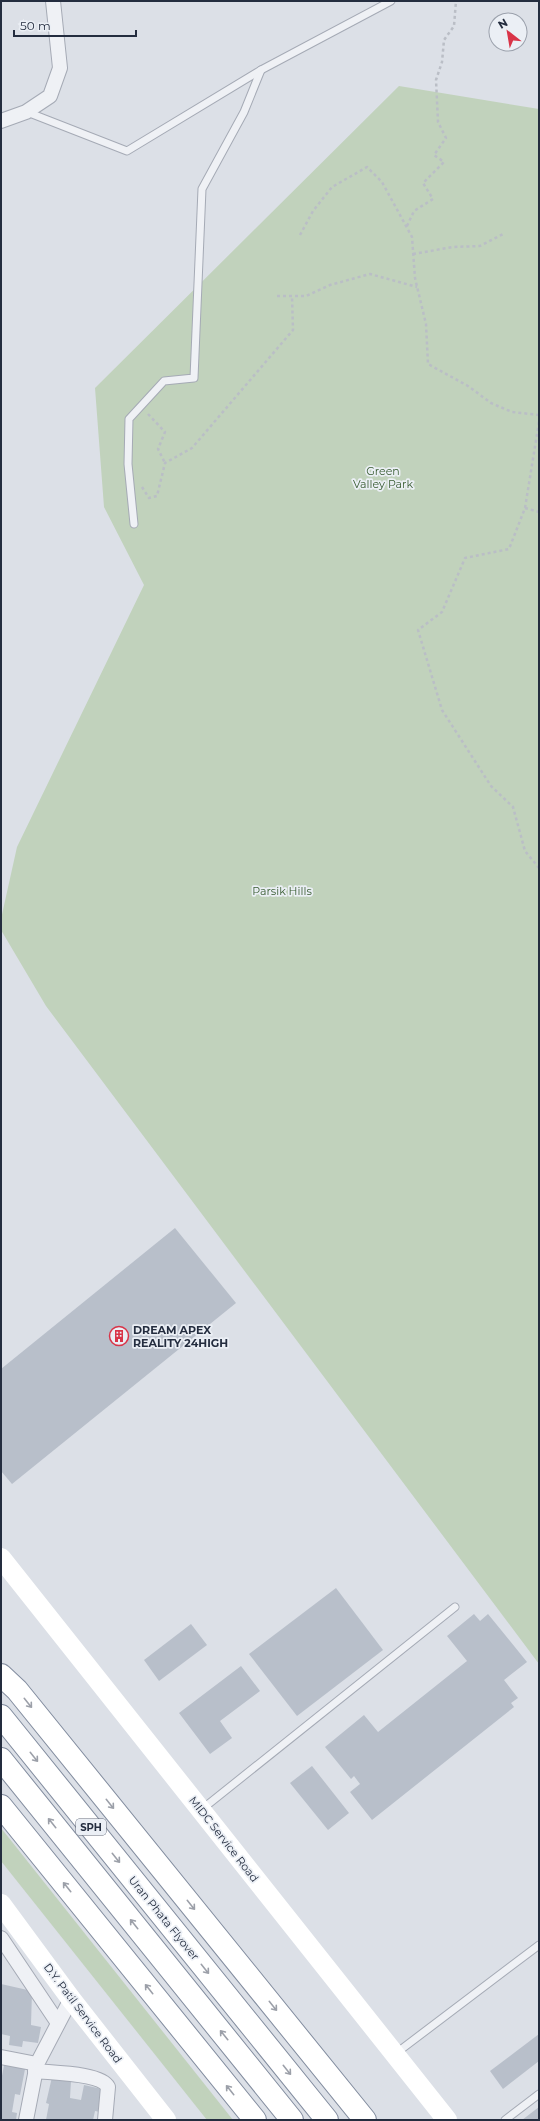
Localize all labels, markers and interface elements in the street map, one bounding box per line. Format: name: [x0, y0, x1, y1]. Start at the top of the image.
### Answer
scale bar: [14, 12, 136, 38]
north arrow: [488, 12, 528, 52]
text: N: [495, 15, 510, 32]
text: 50 m: [20, 18, 51, 33]
park label: Green Valley Park: [353, 464, 413, 491]
park label: Parsik Hills: [252, 884, 312, 898]
place label: DREAM APEX REALITY 24HIGH: [133, 1323, 228, 1350]
building icon: DREAM APEX REALITY 24HIGH: [108, 1325, 130, 1347]
one-way arrow: [24, 1698, 33, 1708]
one-way arrow: [30, 1752, 39, 1763]
street label: MIDC Service Road: [186, 1793, 262, 1885]
one-way arrow: [105, 1799, 114, 1810]
one-way arrow: [48, 1817, 56, 1828]
road number: SPH: [76, 1819, 106, 1835]
one-way arrow: [112, 1853, 120, 1864]
street label: Uran Phata Flyover: [126, 1873, 202, 1963]
one-way arrow: [62, 1882, 71, 1893]
one-way arrow: [187, 1900, 196, 1911]
one-way arrow: [129, 1918, 138, 1929]
street label: D.Y. Patil Service Road: [41, 1960, 125, 2066]
one-way arrow: [201, 1963, 209, 1974]
one-way arrow: [144, 1983, 153, 1994]
one-way arrow: [269, 2001, 278, 2012]
one-way arrow: [219, 2030, 228, 2041]
one-way arrow: [282, 2064, 291, 2075]
one-way arrow: [226, 2084, 235, 2095]

